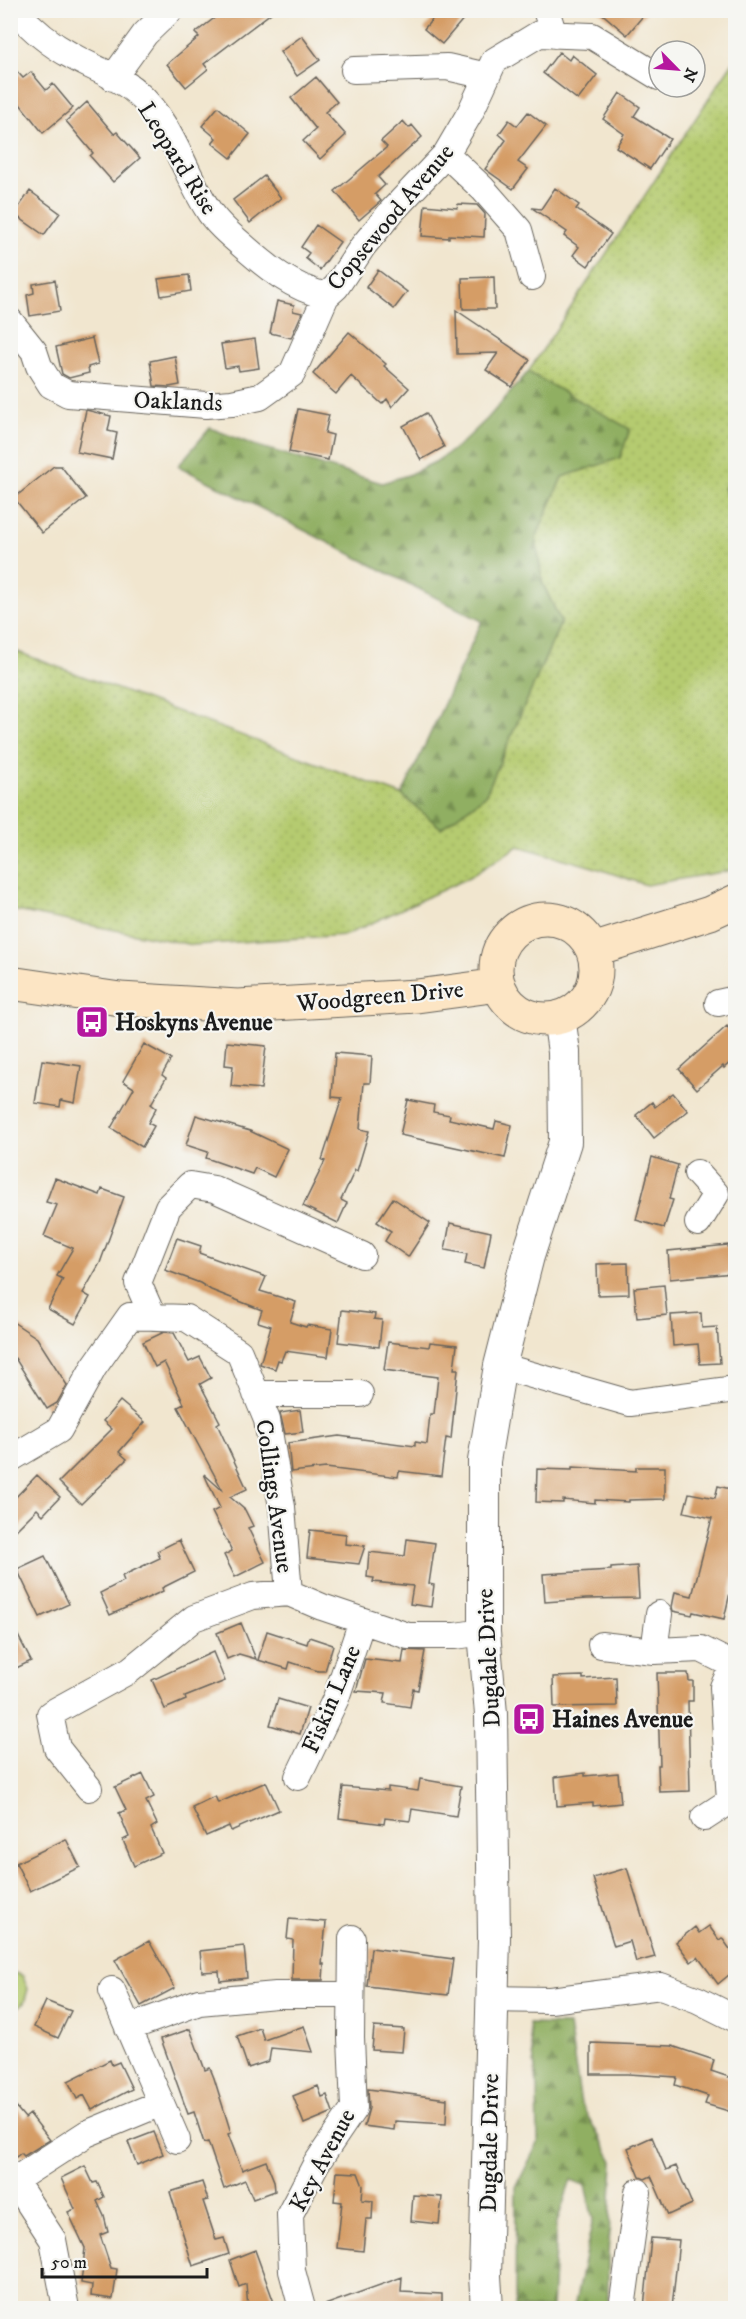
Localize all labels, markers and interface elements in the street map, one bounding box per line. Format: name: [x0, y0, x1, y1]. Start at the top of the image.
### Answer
north arrow: [647, 39, 707, 99]
text: N: [678, 65, 702, 85]
street label: Leopard Rise: [131, 97, 224, 220]
street label: Copsewood Avenue: [321, 138, 461, 297]
street label: Oaklands: [133, 385, 223, 419]
street label: Woodgreen Drive: [294, 975, 465, 1019]
bus stop icon: Hoskyns Avenue: [74, 1004, 110, 1040]
place label: Hoskyns Avenue: [115, 1008, 273, 1038]
street label: Collings Avenue: [248, 1417, 300, 1575]
street label: Dugdale Drive: [470, 1588, 508, 1728]
street label: Fiskin Lane: [296, 1641, 368, 1758]
bus stop icon: Haines Avenue: [511, 1701, 547, 1737]
place label: Haines Avenue: [552, 1705, 693, 1735]
street label: Dugdale Drive: [474, 2073, 506, 2213]
street label: Key Avenue: [283, 2104, 363, 2217]
scale bar: [42, 2241, 207, 2279]
text: 50 m: [51, 2252, 87, 2274]

